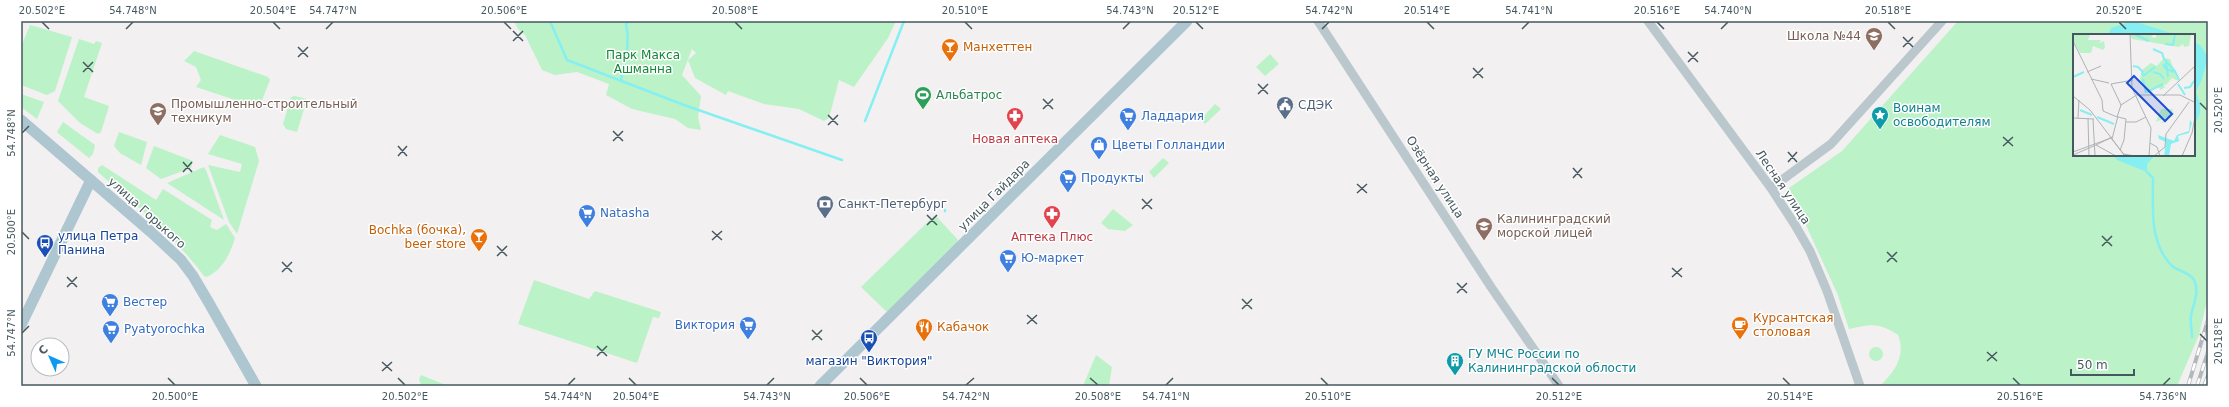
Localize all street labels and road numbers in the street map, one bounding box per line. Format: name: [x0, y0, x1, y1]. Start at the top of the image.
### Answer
street label: Озёрная улица: [1403, 133, 1467, 221]
street label: Лесная улица: [1753, 147, 1813, 227]
street label: улица Гайдара: [955, 156, 1033, 234]
street label: улица Горького: [105, 175, 189, 251]

